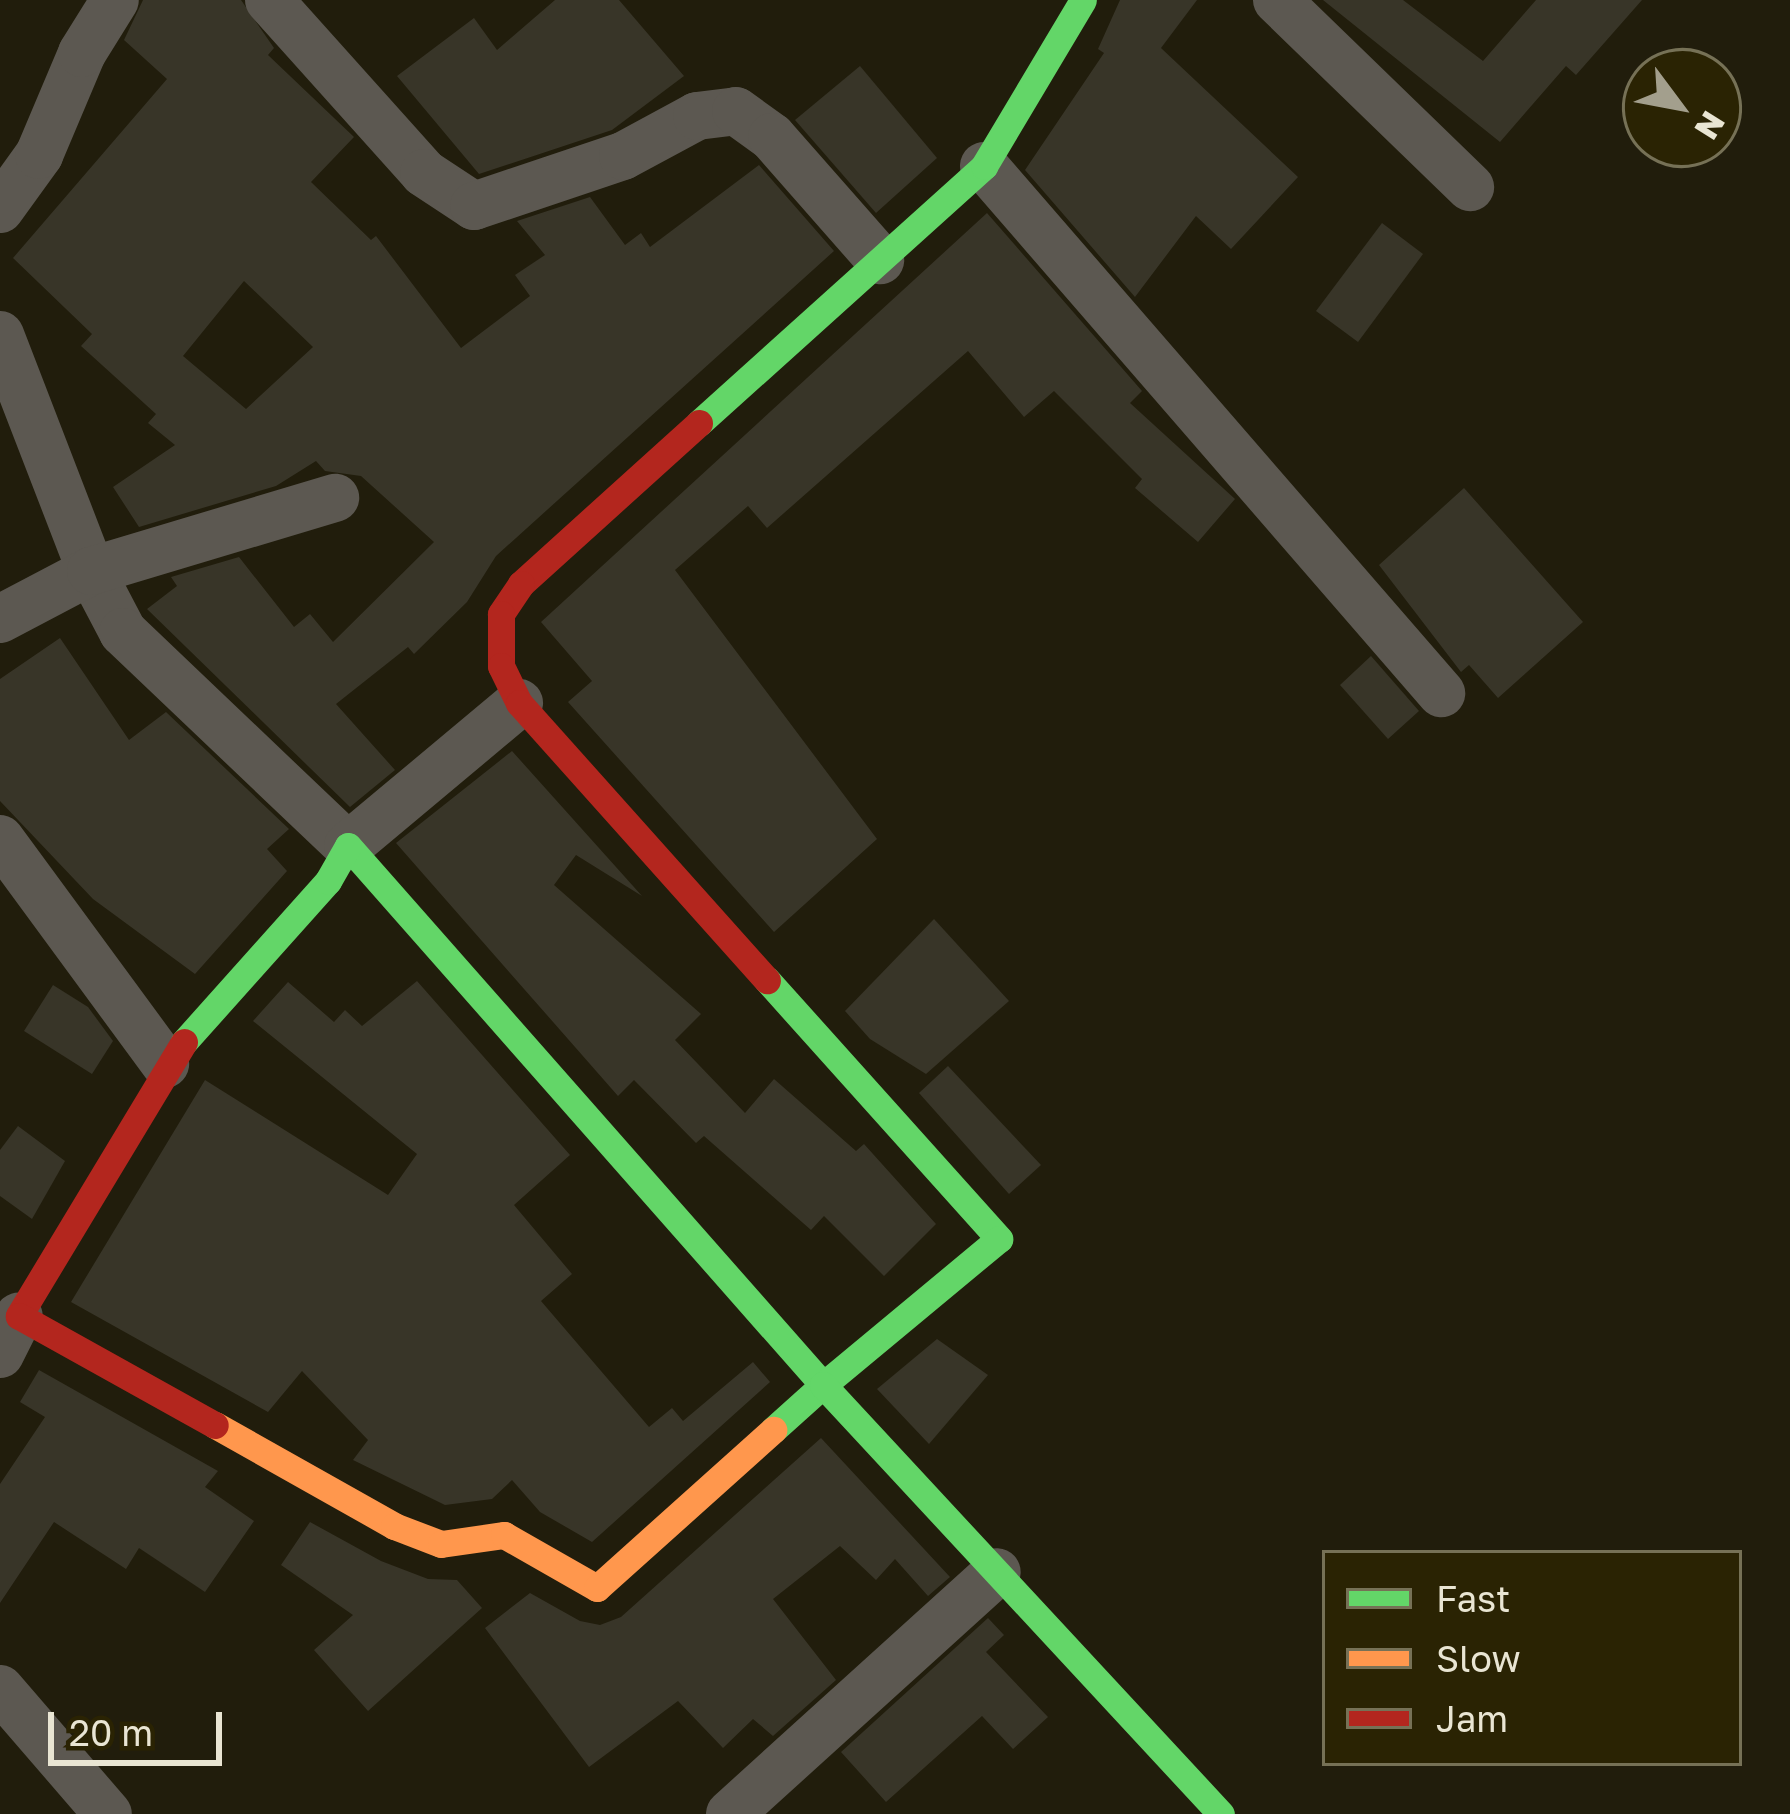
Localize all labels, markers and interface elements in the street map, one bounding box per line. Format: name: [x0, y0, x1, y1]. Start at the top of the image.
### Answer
north arrow: [1622, 48, 1742, 168]
text: N: [1687, 105, 1734, 147]
legend: [1322, 1550, 1742, 1766]
text: Fast: [1436, 1577, 1511, 1620]
text: Slow: [1436, 1637, 1521, 1680]
scale bar: [54, 1688, 228, 1762]
text: Jam: [1436, 1697, 1508, 1740]
text: 20 m: [69, 1711, 153, 1754]

